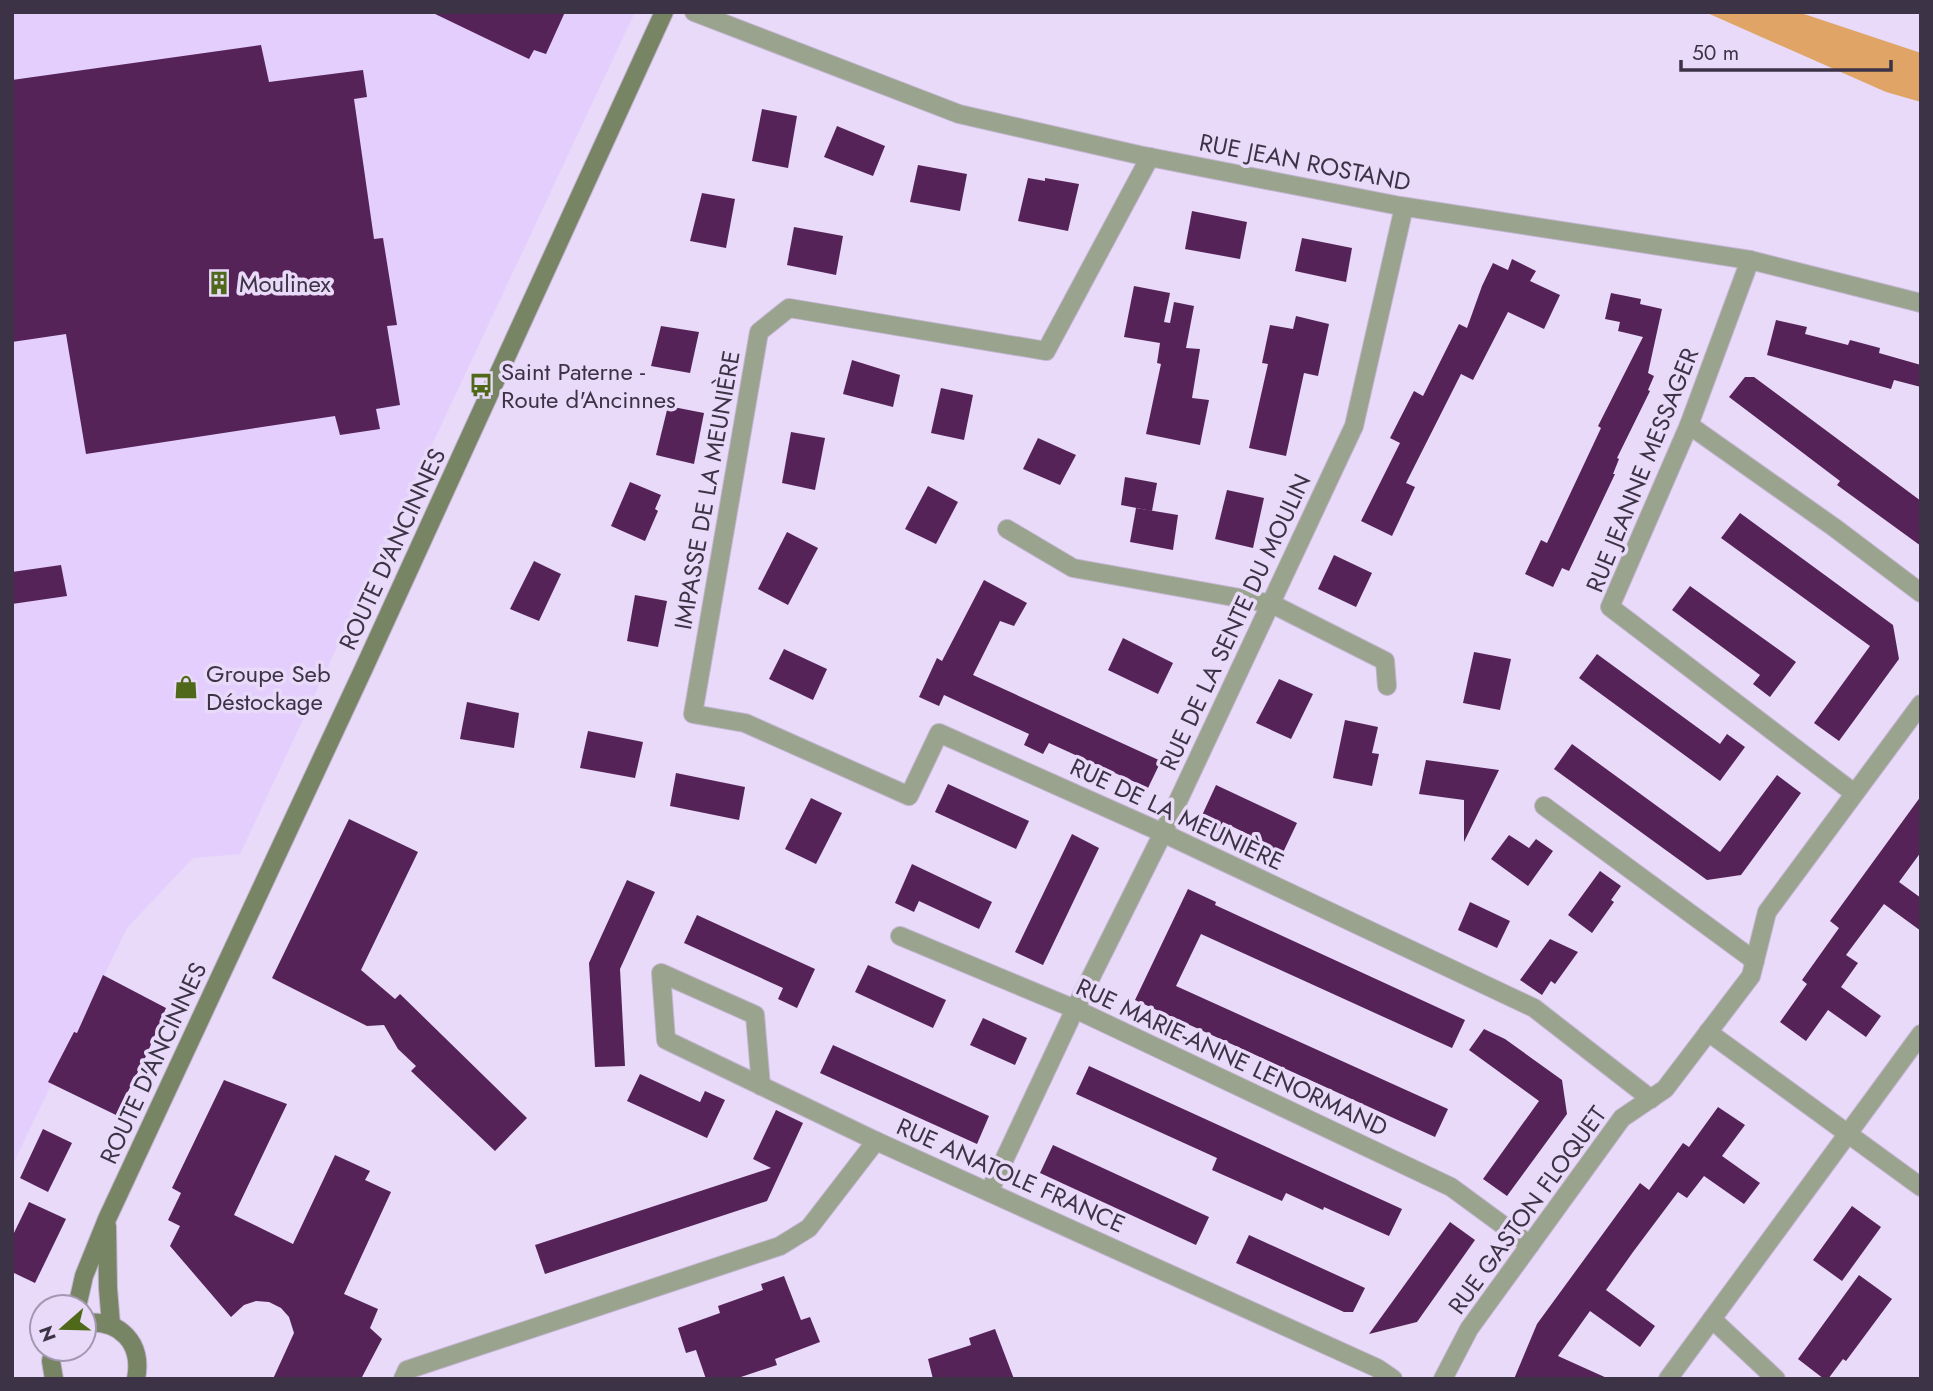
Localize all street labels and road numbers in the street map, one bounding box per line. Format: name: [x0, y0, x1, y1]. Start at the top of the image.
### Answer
street label: RUE JEAN ROSTAND: [1196, 124, 1414, 200]
street label: RUE JEANNE MESSAGER: [1577, 342, 1707, 597]
street label: IMPASSE DE LA MEUNIÈRE: [665, 348, 749, 632]
street label: ROUTE D'ANCINNES: [330, 442, 454, 656]
street label: RUE DE LA SENTE DU MOULIN: [1151, 468, 1319, 776]
street label: RUE DE LA MEUNIÈRE: [1064, 749, 1290, 879]
street label: ROUTE D'ANCINNES: [91, 956, 215, 1170]
street label: RUE MARIE-ANNE LENORMAND: [1070, 969, 1394, 1145]
street label: RUE GASTON FLOQUET: [1439, 1099, 1615, 1321]
street label: RUE ANATOLE FRANCE: [891, 1109, 1131, 1241]

